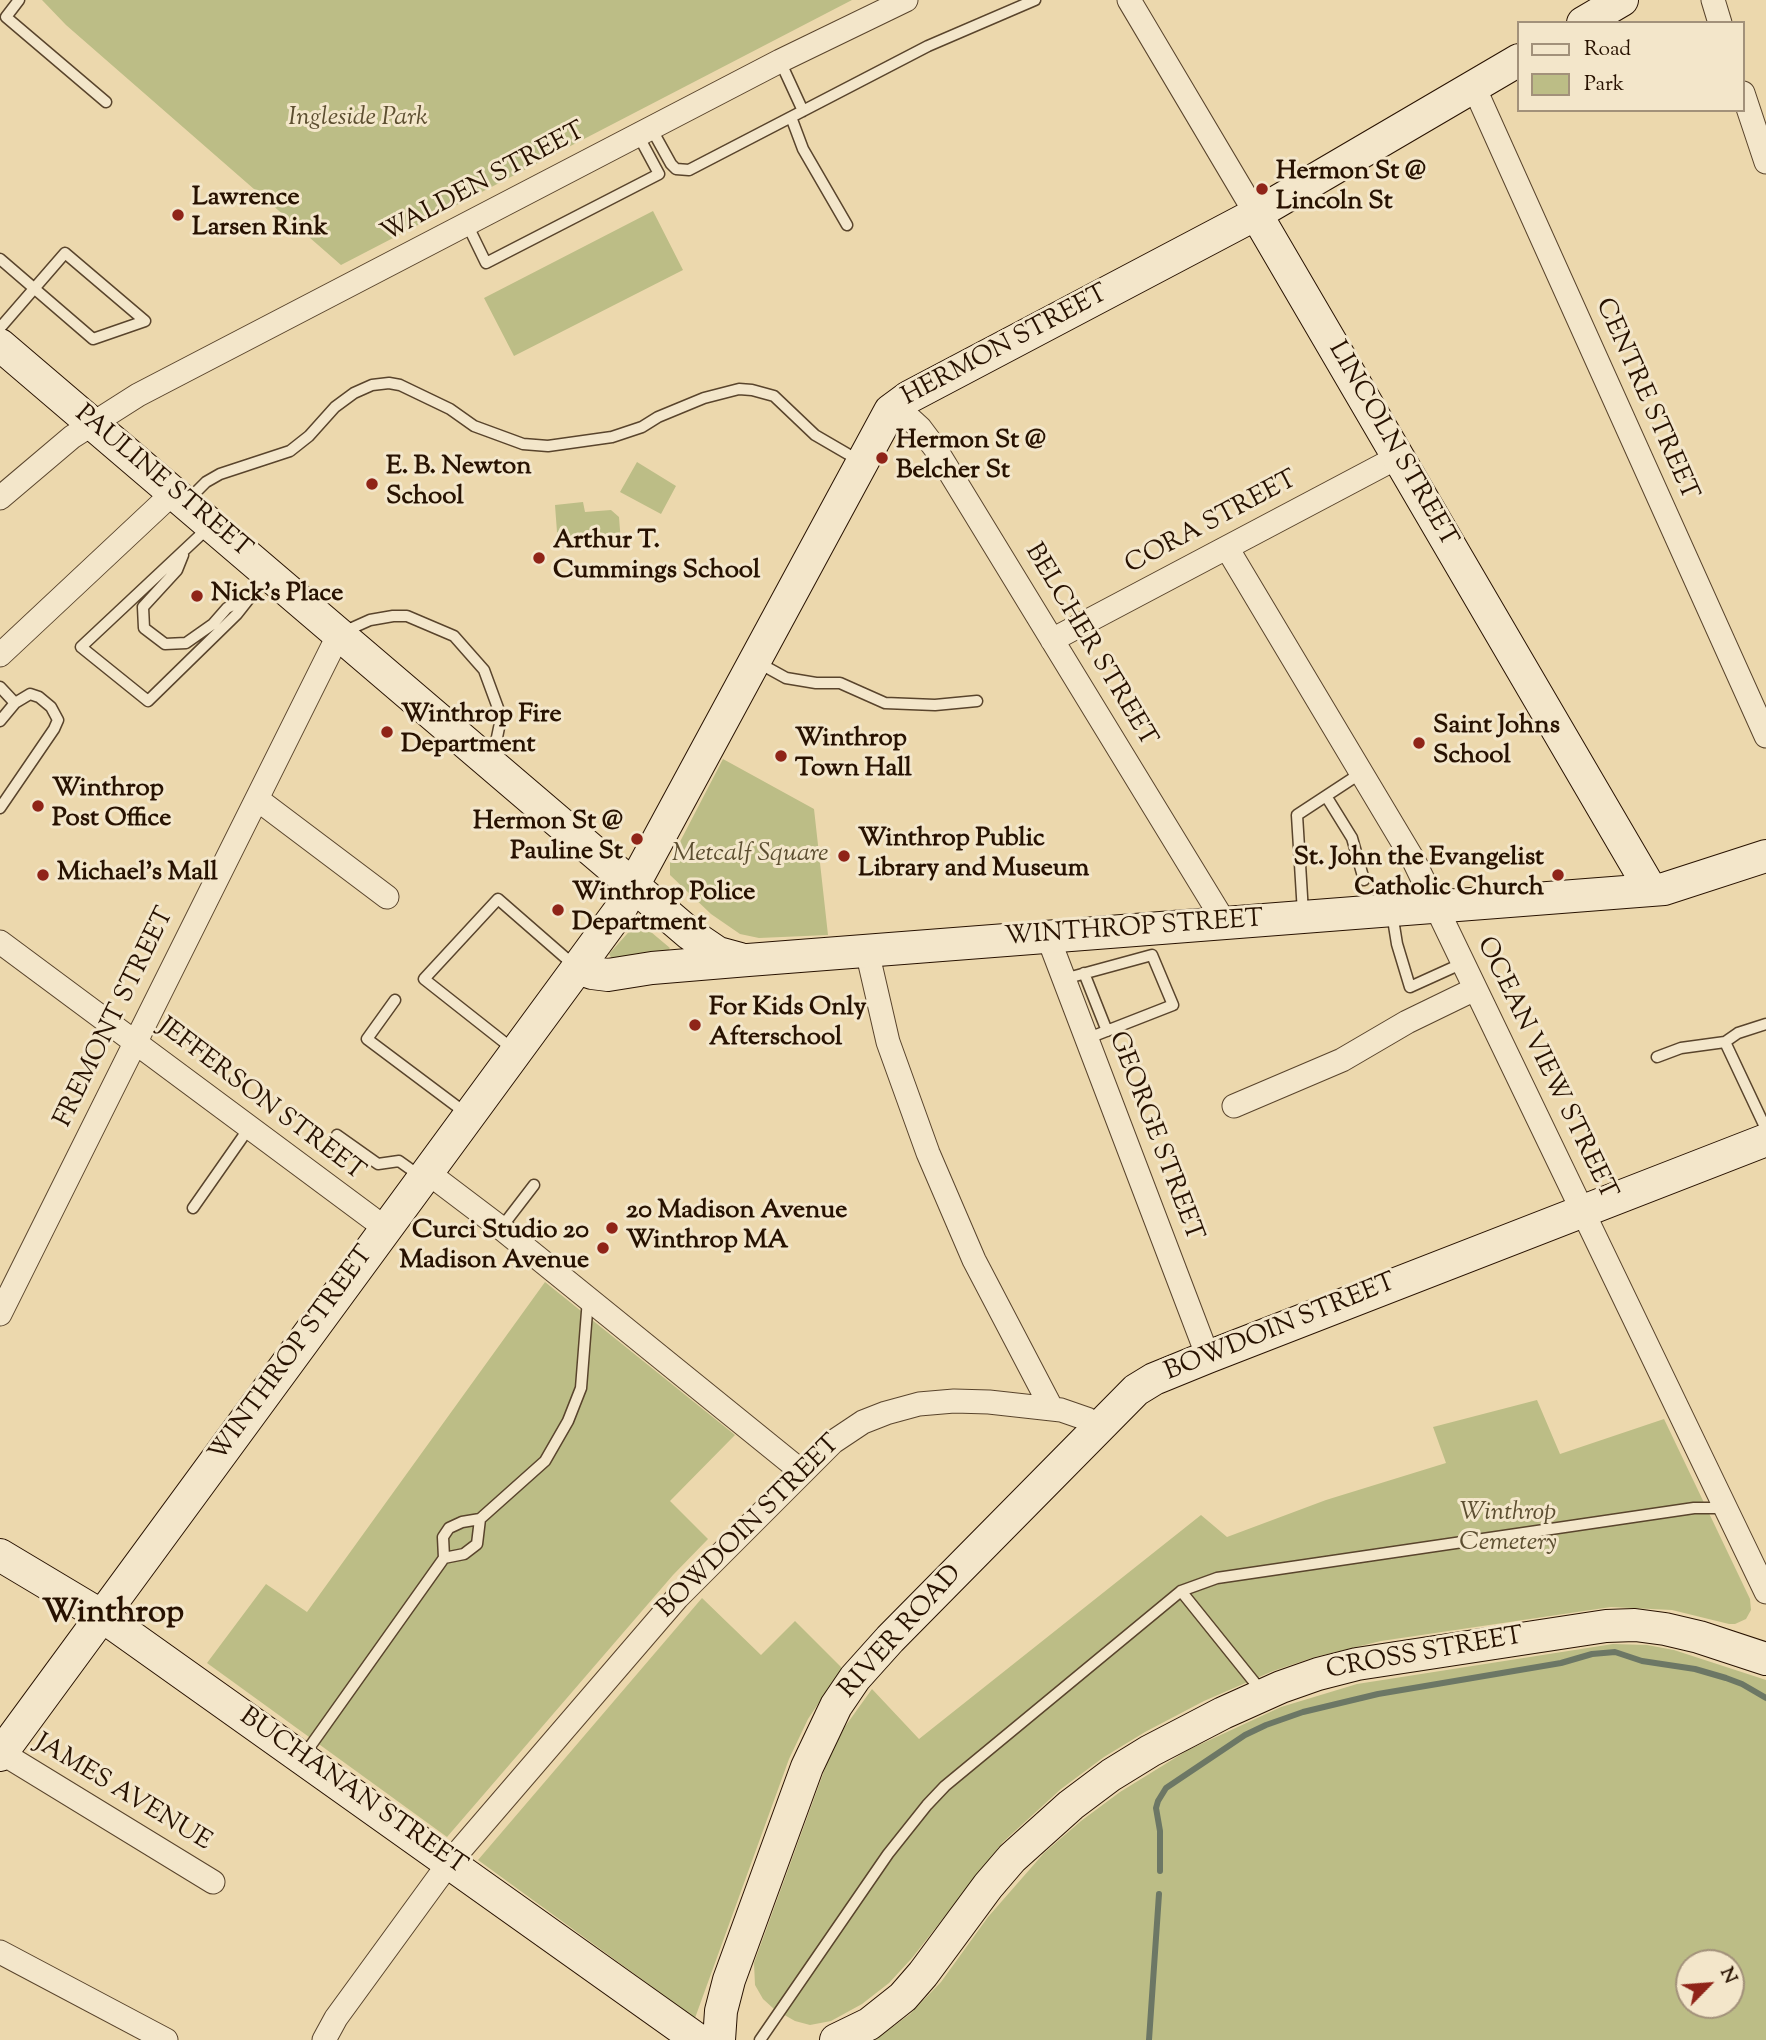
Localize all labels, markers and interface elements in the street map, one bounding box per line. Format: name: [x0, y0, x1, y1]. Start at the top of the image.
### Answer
legend: [1518, 21, 1745, 112]
text: Road: [1584, 35, 1631, 65]
text: Park: [1584, 70, 1624, 100]
park label: Ingleside Park: [288, 104, 428, 136]
street label: WALDEN STREET: [377, 117, 591, 251]
place label: Hermon St @ Lincoln St: [1276, 158, 1426, 220]
marker: Hermon St @ Lincoln St: [1254, 181, 1270, 197]
place label: Lawrence Larsen Rink: [192, 184, 328, 246]
marker: Lawrence Larsen Rink: [170, 207, 186, 223]
street label: HERMON STREET: [898, 280, 1114, 414]
street label: CENTRE STREET: [1586, 294, 1704, 506]
street label: LINCOLN STREET: [1319, 337, 1463, 553]
street label: PAULINE STREET: [67, 400, 257, 566]
place label: Hermon St @ Belcher St: [896, 427, 1046, 488]
marker: Hermon St @ Belcher St: [874, 450, 890, 466]
place label: E. B. Newton School: [386, 453, 532, 514]
street label: CORA STREET: [1121, 465, 1303, 583]
marker: E. B. Newton School: [364, 476, 380, 492]
place label: Arthur T. Cummings School: [553, 527, 760, 588]
street label: BELCHER STREET: [1016, 539, 1162, 753]
marker: Arthur T. Cummings School: [531, 550, 547, 566]
place label: Nick's Place: [211, 580, 343, 612]
marker: Nick's Place: [189, 588, 205, 604]
place label: Winthrop Fire Department: [401, 701, 562, 762]
place label: Saint Johns School: [1433, 712, 1560, 774]
marker: Winthrop Fire Department: [379, 724, 395, 740]
place label: Winthrop Town Hall: [795, 725, 912, 786]
marker: Saint Johns School: [1411, 735, 1427, 751]
marker: Winthrop Town Hall: [773, 748, 789, 764]
place label: Winthrop Post Office: [52, 775, 171, 836]
marker: Winthrop Post Office: [30, 798, 46, 814]
place label: Hermon St @ Pauline St: [473, 808, 623, 870]
place label: Winthrop Public Library and Museum: [858, 825, 1089, 886]
marker: Hermon St @ Pauline St: [629, 831, 645, 847]
park label: Metcalf Square: [672, 840, 828, 872]
place label: St. John the Evangelist Catholic Church: [1293, 844, 1544, 906]
marker: Winthrop Public Library and Museum: [836, 848, 852, 864]
place label: Michael's Mall: [57, 859, 218, 891]
marker: Michael's Mall: [35, 867, 51, 883]
marker: St. John the Evangelist Catholic Church: [1550, 867, 1566, 883]
place label: Winthrop Police Department: [572, 879, 755, 940]
marker: Winthrop Police Department: [550, 902, 566, 918]
street label: FREMONT STREET: [49, 903, 183, 1133]
street label: WINTHROP STREET: [1004, 905, 1264, 955]
street label: OCEAN VIEW STREET: [1468, 933, 1622, 1205]
place label: For Kids Only Afterschool: [709, 994, 867, 1056]
street label: JEFFERSON STREET: [150, 1013, 370, 1189]
marker: For Kids Only Afterschool: [687, 1017, 703, 1033]
street label: GEORGE STREET: [1100, 1028, 1208, 1246]
place label: 20 Madison Avenue Winthrop MA: [626, 1197, 847, 1258]
place label: Curci Studio 20 Madison Avenue: [399, 1217, 589, 1278]
marker: 20 Madison Avenue Winthrop MA: [604, 1220, 620, 1236]
marker: Curci Studio 20 Madison Avenue: [595, 1240, 611, 1256]
street label: WINTHROP STREET: [204, 1241, 382, 1469]
street label: BOWDOIN STREET: [1161, 1268, 1401, 1390]
street label: BOWDOIN STREET: [652, 1430, 848, 1626]
park label: Winthrop Cemetery: [1459, 1499, 1557, 1560]
street label: RIVER ROAD: [834, 1560, 970, 1706]
district label: Winthrop: [42, 1595, 184, 1635]
street label: CROSS STREET: [1324, 1622, 1526, 1688]
street label: BUCHANAN STREET: [232, 1703, 472, 1883]
street label: JAMES AVENUE: [28, 1729, 216, 1859]
north arrow: [1675, 1949, 1745, 2019]
text: N: [1712, 1963, 1743, 1988]

